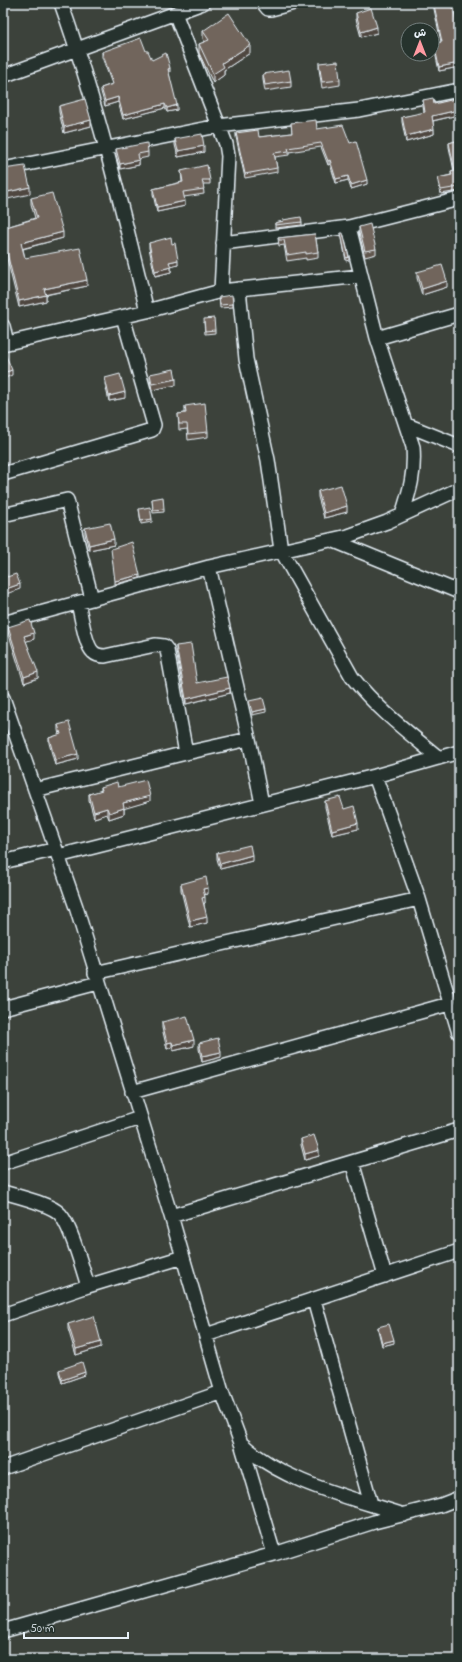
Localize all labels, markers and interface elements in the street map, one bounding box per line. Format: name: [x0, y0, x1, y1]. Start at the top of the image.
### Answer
north arrow: [400, 22, 440, 62]
text: ش: [414, 25, 426, 41]
scale bar: [24, 1614, 128, 1640]
text: 50 m: [30, 1620, 54, 1638]

